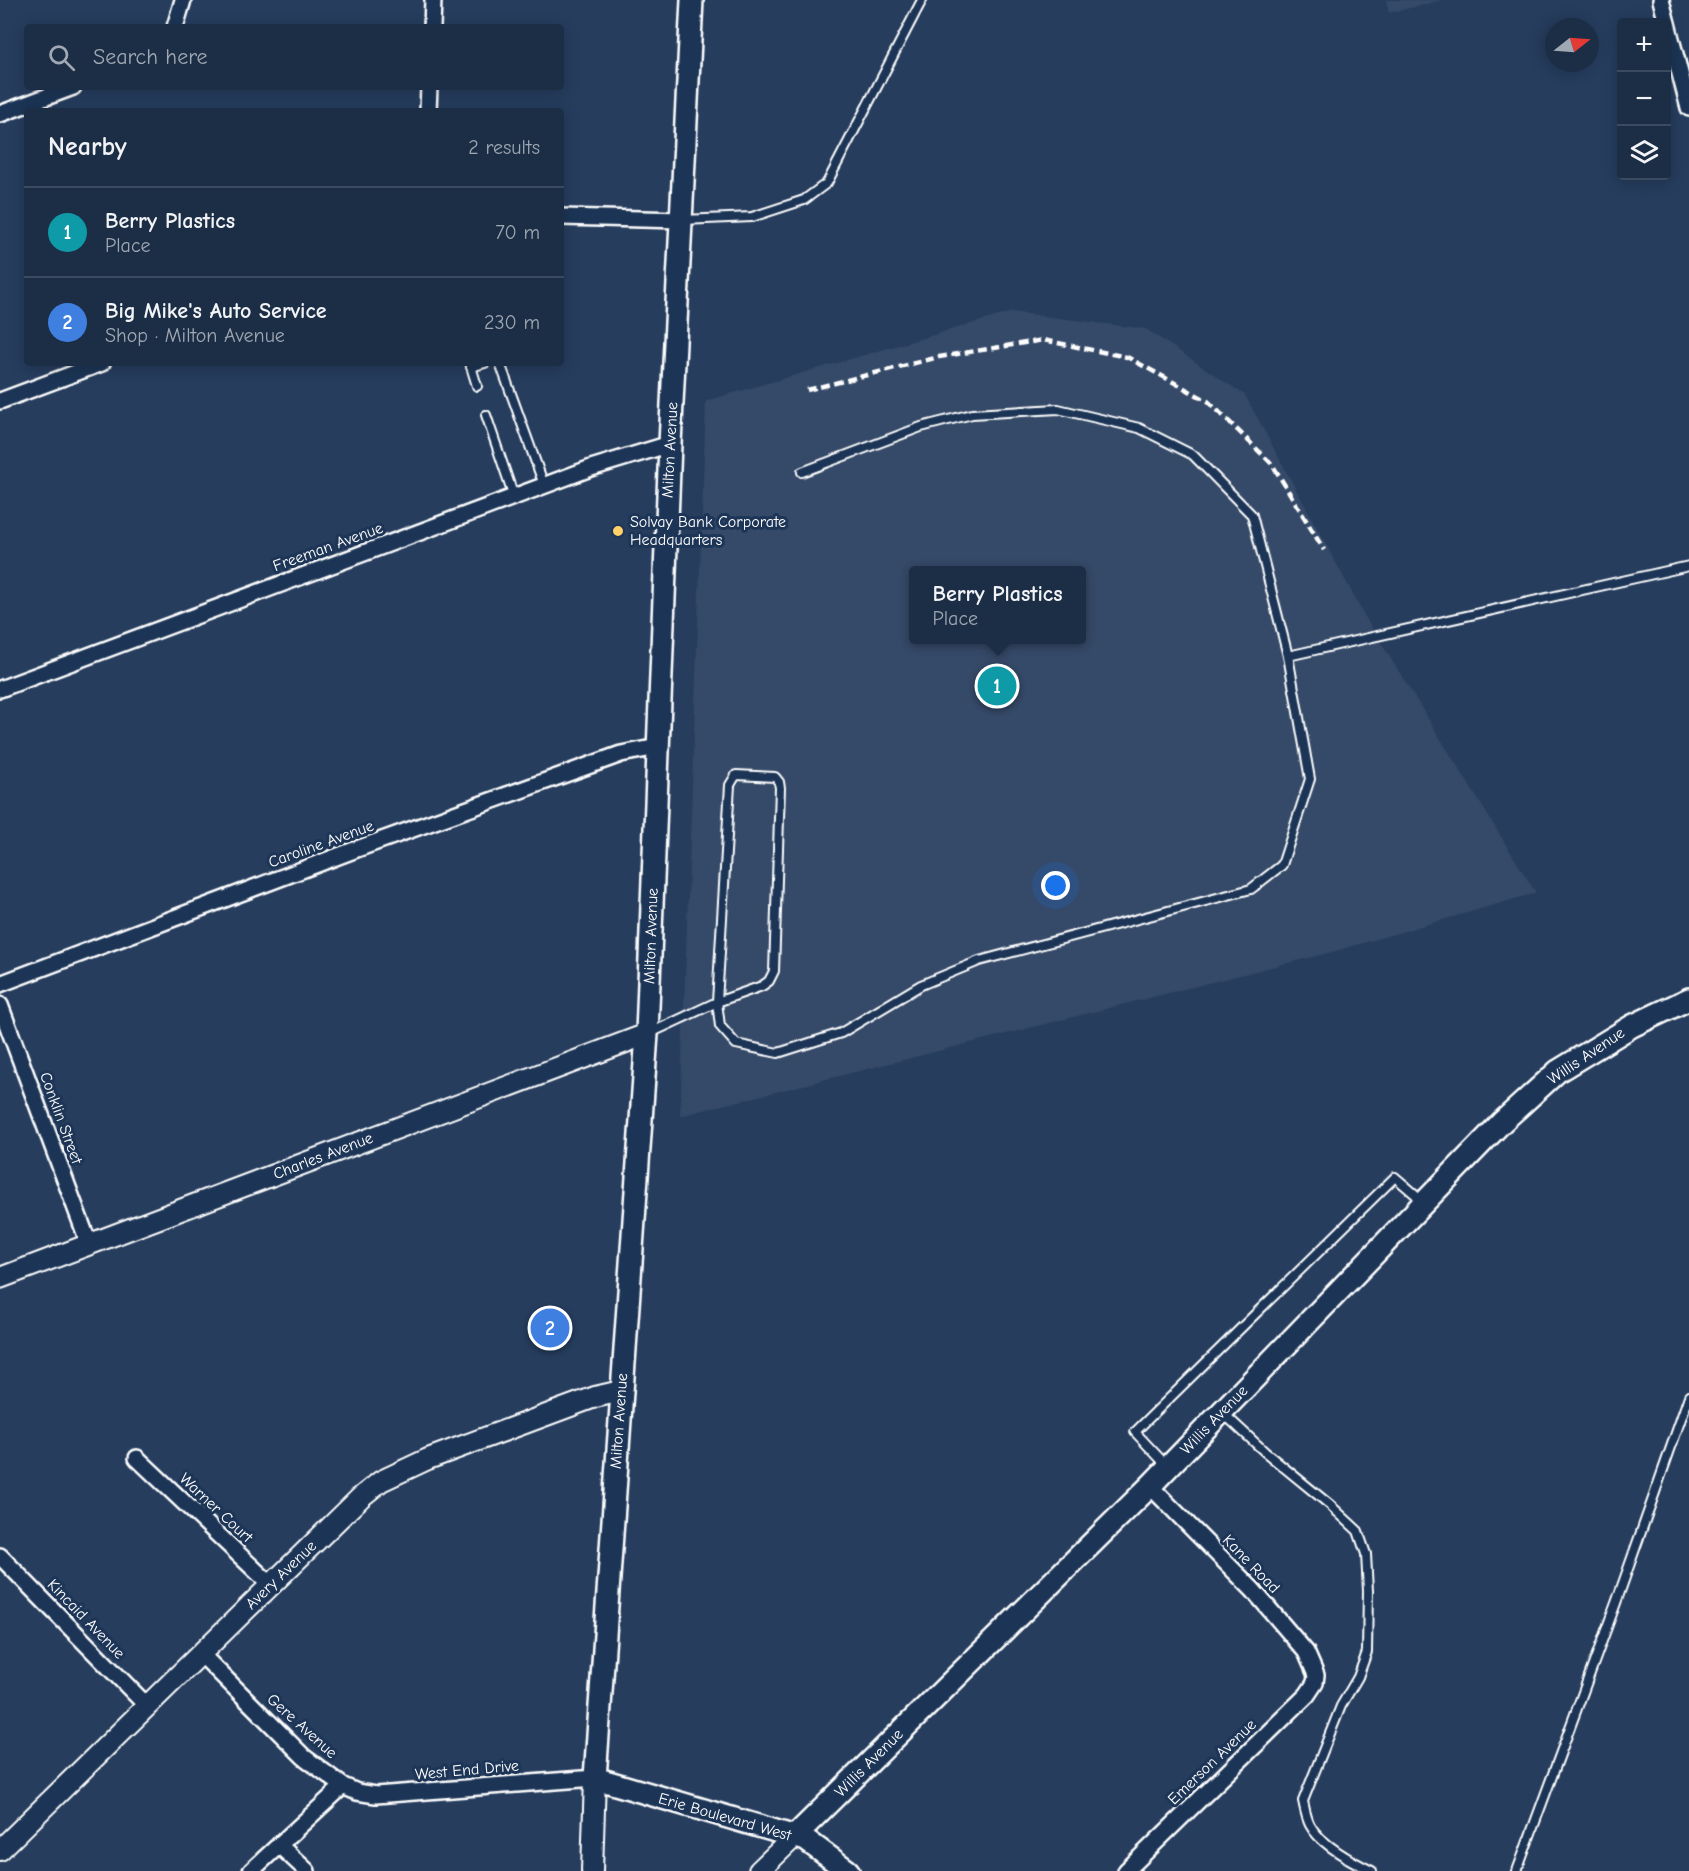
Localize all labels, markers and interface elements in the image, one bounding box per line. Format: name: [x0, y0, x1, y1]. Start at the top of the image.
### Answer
north arrow: [1545, 18, 1599, 72]
map controls: [1617, 18, 1671, 180]
button: +: [1617, 18, 1671, 72]
search box: [24, 24, 564, 90]
icon: search: [45, 41, 78, 74]
text: Search here: [93, 44, 208, 70]
button: −: [1617, 72, 1671, 126]
button: layers: [1617, 126, 1671, 180]
text: Nearby: [48, 132, 127, 162]
text: 2 results: [468, 136, 540, 159]
text: Berry Plastics: [105, 208, 235, 234]
text: 1: [64, 221, 71, 244]
text: 70 m: [495, 221, 540, 244]
text: Place: [105, 234, 151, 257]
text: Big Mike's Auto Service: [105, 298, 327, 324]
text: 2: [63, 311, 72, 334]
text: 230 m: [484, 311, 540, 334]
text: Shop · Milton Avenue: [105, 324, 285, 347]
street label: Milton Avenue: [658, 402, 682, 498]
place label: Solvay Bank Corporate Headquarters: [630, 513, 786, 549]
street label: Freeman Avenue: [271, 519, 385, 575]
marker: Solvay Bank Corporate Headquarters: [611, 524, 625, 538]
popup: [909, 566, 1086, 644]
text: Berry Plastics: [932, 581, 1063, 607]
text: Place: [932, 607, 978, 630]
pin: 1: [978, 664, 1016, 708]
street label: Caroline Avenue: [266, 817, 376, 871]
your location: [1041, 871, 1070, 900]
street label: Milton Avenue: [640, 888, 662, 984]
street label: Willis Avenue: [1544, 1024, 1628, 1088]
street label: Conklin Street: [36, 1070, 86, 1167]
street label: Charles Avenue: [271, 1129, 375, 1183]
pin: 2: [530, 1306, 570, 1350]
street label: Milton Avenue: [607, 1372, 631, 1470]
street label: Willis Avenue: [1177, 1382, 1251, 1458]
street label: Warner Court: [176, 1470, 257, 1547]
street label: Kane Road: [1219, 1531, 1283, 1597]
street label: Avery Avenue: [242, 1537, 320, 1613]
street label: Kincaid Avenue: [44, 1575, 128, 1663]
street label: Gere Avenue: [263, 1690, 341, 1762]
street label: Emerson Avenue: [1164, 1716, 1260, 1808]
street label: Willis Avenue: [831, 1725, 907, 1801]
street label: West End Drive: [414, 1756, 520, 1784]
street label: Erie Boulevard West: [656, 1789, 794, 1845]

